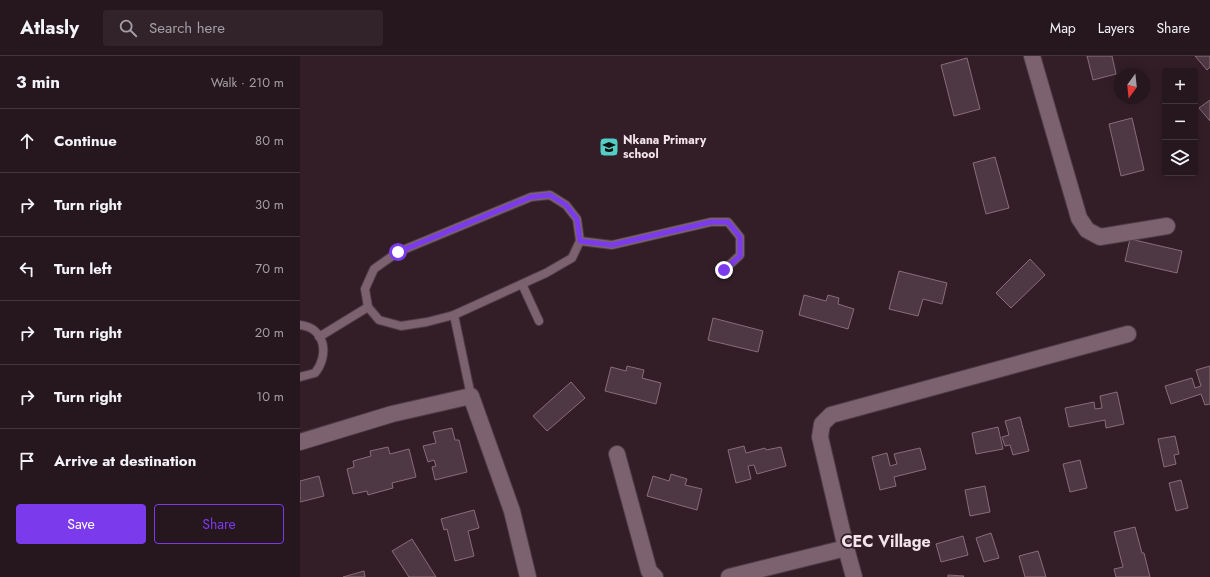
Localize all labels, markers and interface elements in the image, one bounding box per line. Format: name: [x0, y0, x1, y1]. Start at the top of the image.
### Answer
search box: [103, 10, 383, 46]
text: Atlasly: [20, 14, 79, 41]
icon: search: [117, 17, 139, 39]
text: Search here: [149, 17, 225, 39]
text: Map: [1050, 18, 1076, 38]
text: Layers: [1098, 18, 1134, 38]
text: Share: [1156, 18, 1190, 38]
north arrow: [1114, 68, 1150, 104]
map controls: [1162, 68, 1198, 176]
button: +: [1162, 68, 1198, 104]
text: 3 min: [16, 70, 60, 94]
text: Walk · 210 m: [211, 73, 284, 92]
button: −: [1162, 104, 1198, 140]
icon: ahead: [16, 130, 38, 152]
text: Continue: [54, 130, 117, 152]
text: 80 m: [255, 131, 284, 150]
place label: Nkana Primary school: [623, 131, 707, 163]
school or university icon: Nkana Primary school: [598, 136, 620, 158]
button: layers: [1162, 140, 1198, 176]
icon: right: [16, 194, 38, 216]
text: Turn right: [54, 194, 122, 216]
text: 30 m: [255, 195, 284, 214]
route start: [389, 243, 407, 261]
icon: left: [16, 258, 38, 280]
text: Turn left: [54, 258, 112, 280]
text: 70 m: [255, 259, 284, 278]
route end: [715, 261, 733, 279]
icon: right: [16, 322, 38, 344]
text: Turn right: [54, 322, 122, 344]
text: 20 m: [255, 323, 284, 342]
icon: right: [16, 386, 38, 408]
text: Turn right: [54, 386, 122, 408]
text: 10 m: [256, 387, 284, 406]
icon: arrive: [16, 450, 38, 472]
text: Arrive at destination: [54, 450, 196, 472]
button: Save: [16, 504, 146, 544]
button: Share: [154, 504, 284, 544]
district label: CEC Village: [841, 530, 931, 553]

